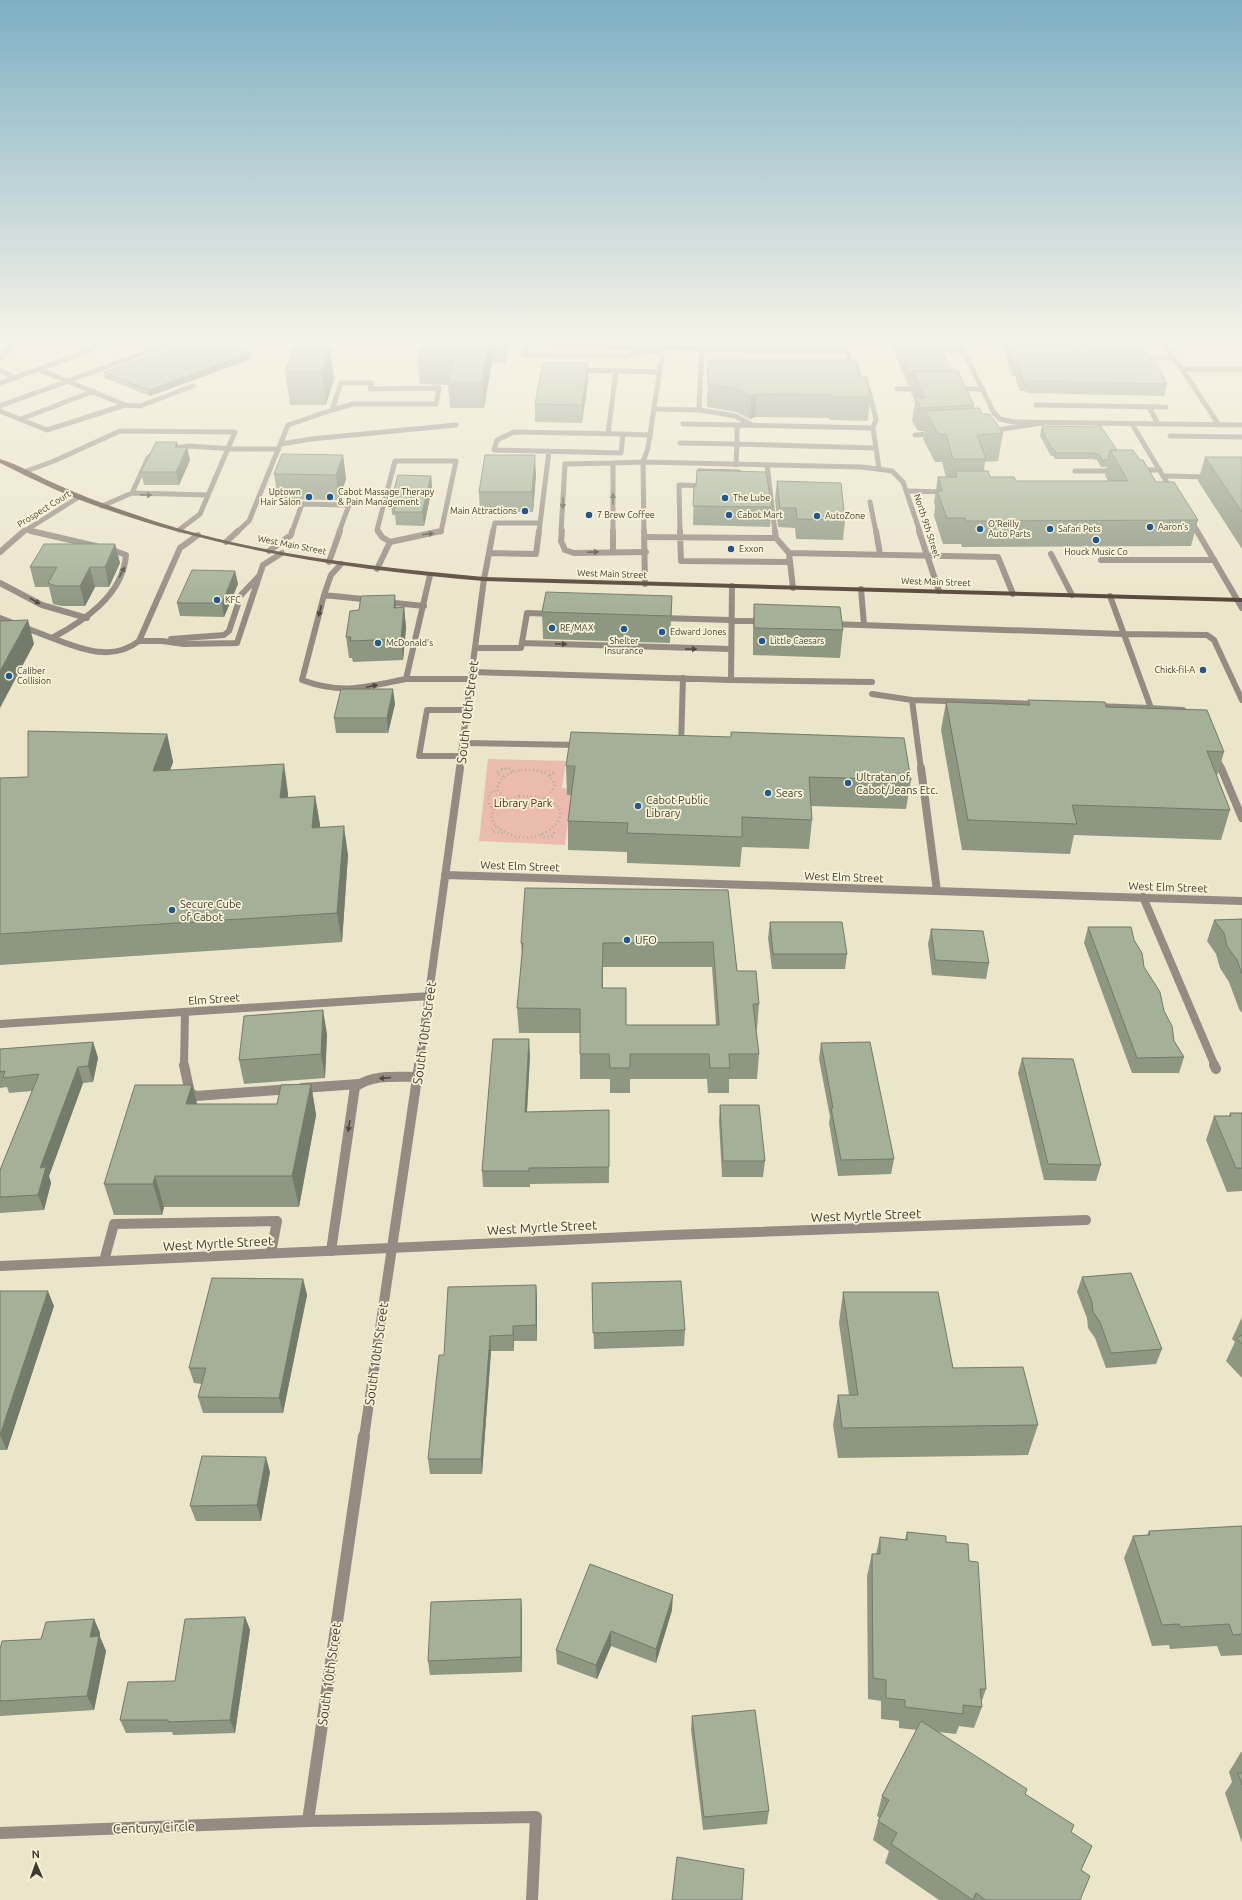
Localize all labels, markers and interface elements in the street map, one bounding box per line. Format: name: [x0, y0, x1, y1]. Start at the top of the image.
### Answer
place label: Uptown Hair Salon: [260, 487, 301, 507]
place label: Cabot Massage Therapy & Pain Management: [338, 487, 435, 507]
street label: Prospect Court: [16, 488, 73, 529]
one-way arrow: [140, 492, 153, 498]
marker: Uptown Hair Salon: [304, 492, 314, 502]
marker: Cabot Massage Therapy & Pain Management: [325, 492, 335, 502]
one-way arrow: [610, 492, 616, 505]
marker: The Lube: [720, 493, 730, 503]
place label: The Lube: [733, 493, 770, 503]
street label: North 9th Street: [912, 493, 942, 560]
one-way arrow: [560, 497, 566, 510]
place label: Main Attractions: [450, 506, 517, 516]
marker: Main Attractions: [520, 506, 530, 516]
marker: 7 Brew Coffee: [584, 510, 594, 520]
place label: 7 Brew Coffee: [597, 510, 655, 520]
marker: Cabot Mart: [724, 510, 734, 520]
place label: Cabot Mart: [737, 510, 783, 520]
marker: AutoZone: [812, 511, 822, 521]
place label: AutoZone: [825, 511, 865, 521]
place label: O'Reilly Auto Parts: [988, 519, 1031, 539]
marker: Aaron's: [1145, 522, 1155, 532]
place label: Aaron's: [1158, 522, 1188, 532]
marker: O'Reilly Auto Parts: [975, 524, 985, 534]
marker: Safari Pets: [1045, 524, 1055, 534]
place label: Safari Pets: [1058, 524, 1101, 534]
one-way arrow: [422, 531, 434, 538]
street label: West Main Street: [257, 533, 328, 557]
marker: Houck Music Co: [1091, 535, 1101, 545]
marker: Exxon: [726, 544, 736, 554]
place label: Exxon: [739, 544, 764, 554]
place label: Houck Music Co: [1064, 547, 1128, 557]
one-way arrow: [587, 549, 600, 555]
one-way arrow: [119, 566, 125, 577]
street label: West Main Street: [577, 568, 647, 580]
street label: West Main Street: [901, 576, 971, 588]
marker: KFC: [212, 595, 222, 605]
place label: KFC: [225, 595, 241, 605]
one-way arrow: [29, 597, 41, 604]
one-way arrow: [317, 605, 323, 617]
marker: RE/MAX: [547, 623, 557, 633]
place label: RE/MAX: [560, 623, 594, 633]
marker: Shelter Insurance: [619, 624, 629, 634]
marker: Edward Jones: [657, 627, 667, 637]
place label: Edward Jones: [670, 627, 726, 637]
place label: Shelter Insurance: [605, 636, 643, 656]
marker: Little Caesars: [757, 636, 767, 646]
place label: Little Caesars: [770, 636, 824, 646]
marker: McDonald's: [373, 638, 383, 648]
place label: McDonald's: [386, 638, 433, 648]
one-way arrow: [555, 641, 568, 647]
one-way arrow: [685, 646, 698, 652]
street label: South 10th Street: [454, 660, 480, 764]
place label: Chick-fil-A: [1155, 665, 1195, 675]
marker: Chick-fil-A: [1198, 665, 1208, 675]
place label: Caliber Collision: [17, 666, 51, 686]
marker: Caliber Collision: [4, 671, 14, 681]
one-way arrow: [366, 682, 378, 688]
place label: Ultratan of Cabot/Jeans Etc.: [856, 771, 938, 796]
marker: Ultratan of Cabot/Jeans Etc.: [843, 778, 853, 788]
place label: Sears: [776, 787, 803, 799]
marker: Sears: [763, 788, 773, 798]
place label: Cabot Public Library: [646, 794, 708, 819]
park label: Library Park: [494, 797, 553, 809]
marker: Cabot Public Library: [633, 801, 643, 811]
street label: West Elm Street: [480, 859, 561, 873]
street label: West Elm Street: [804, 870, 885, 884]
street label: West Elm Street: [1128, 880, 1209, 894]
place label: Secure Cube of Cabot: [180, 898, 241, 923]
marker: Secure Cube of Cabot: [167, 905, 177, 915]
place label: UFO: [635, 934, 657, 946]
marker: UFO: [622, 935, 632, 945]
street label: South 10th Street: [410, 981, 438, 1085]
street label: Elm Street: [188, 991, 241, 1007]
one-way arrow: [379, 1075, 391, 1082]
one-way arrow: [346, 1120, 352, 1132]
street label: West Myrtle Street: [811, 1206, 921, 1224]
street label: West Myrtle Street: [487, 1217, 597, 1237]
street label: West Myrtle Street: [163, 1233, 273, 1253]
street label: South 10th Street: [362, 1302, 390, 1406]
street label: South 10th Street: [315, 1622, 343, 1726]
street label: Century Circle: [113, 1819, 195, 1835]
north arrow: [16, 1844, 56, 1884]
text: N: [31, 1848, 40, 1860]

